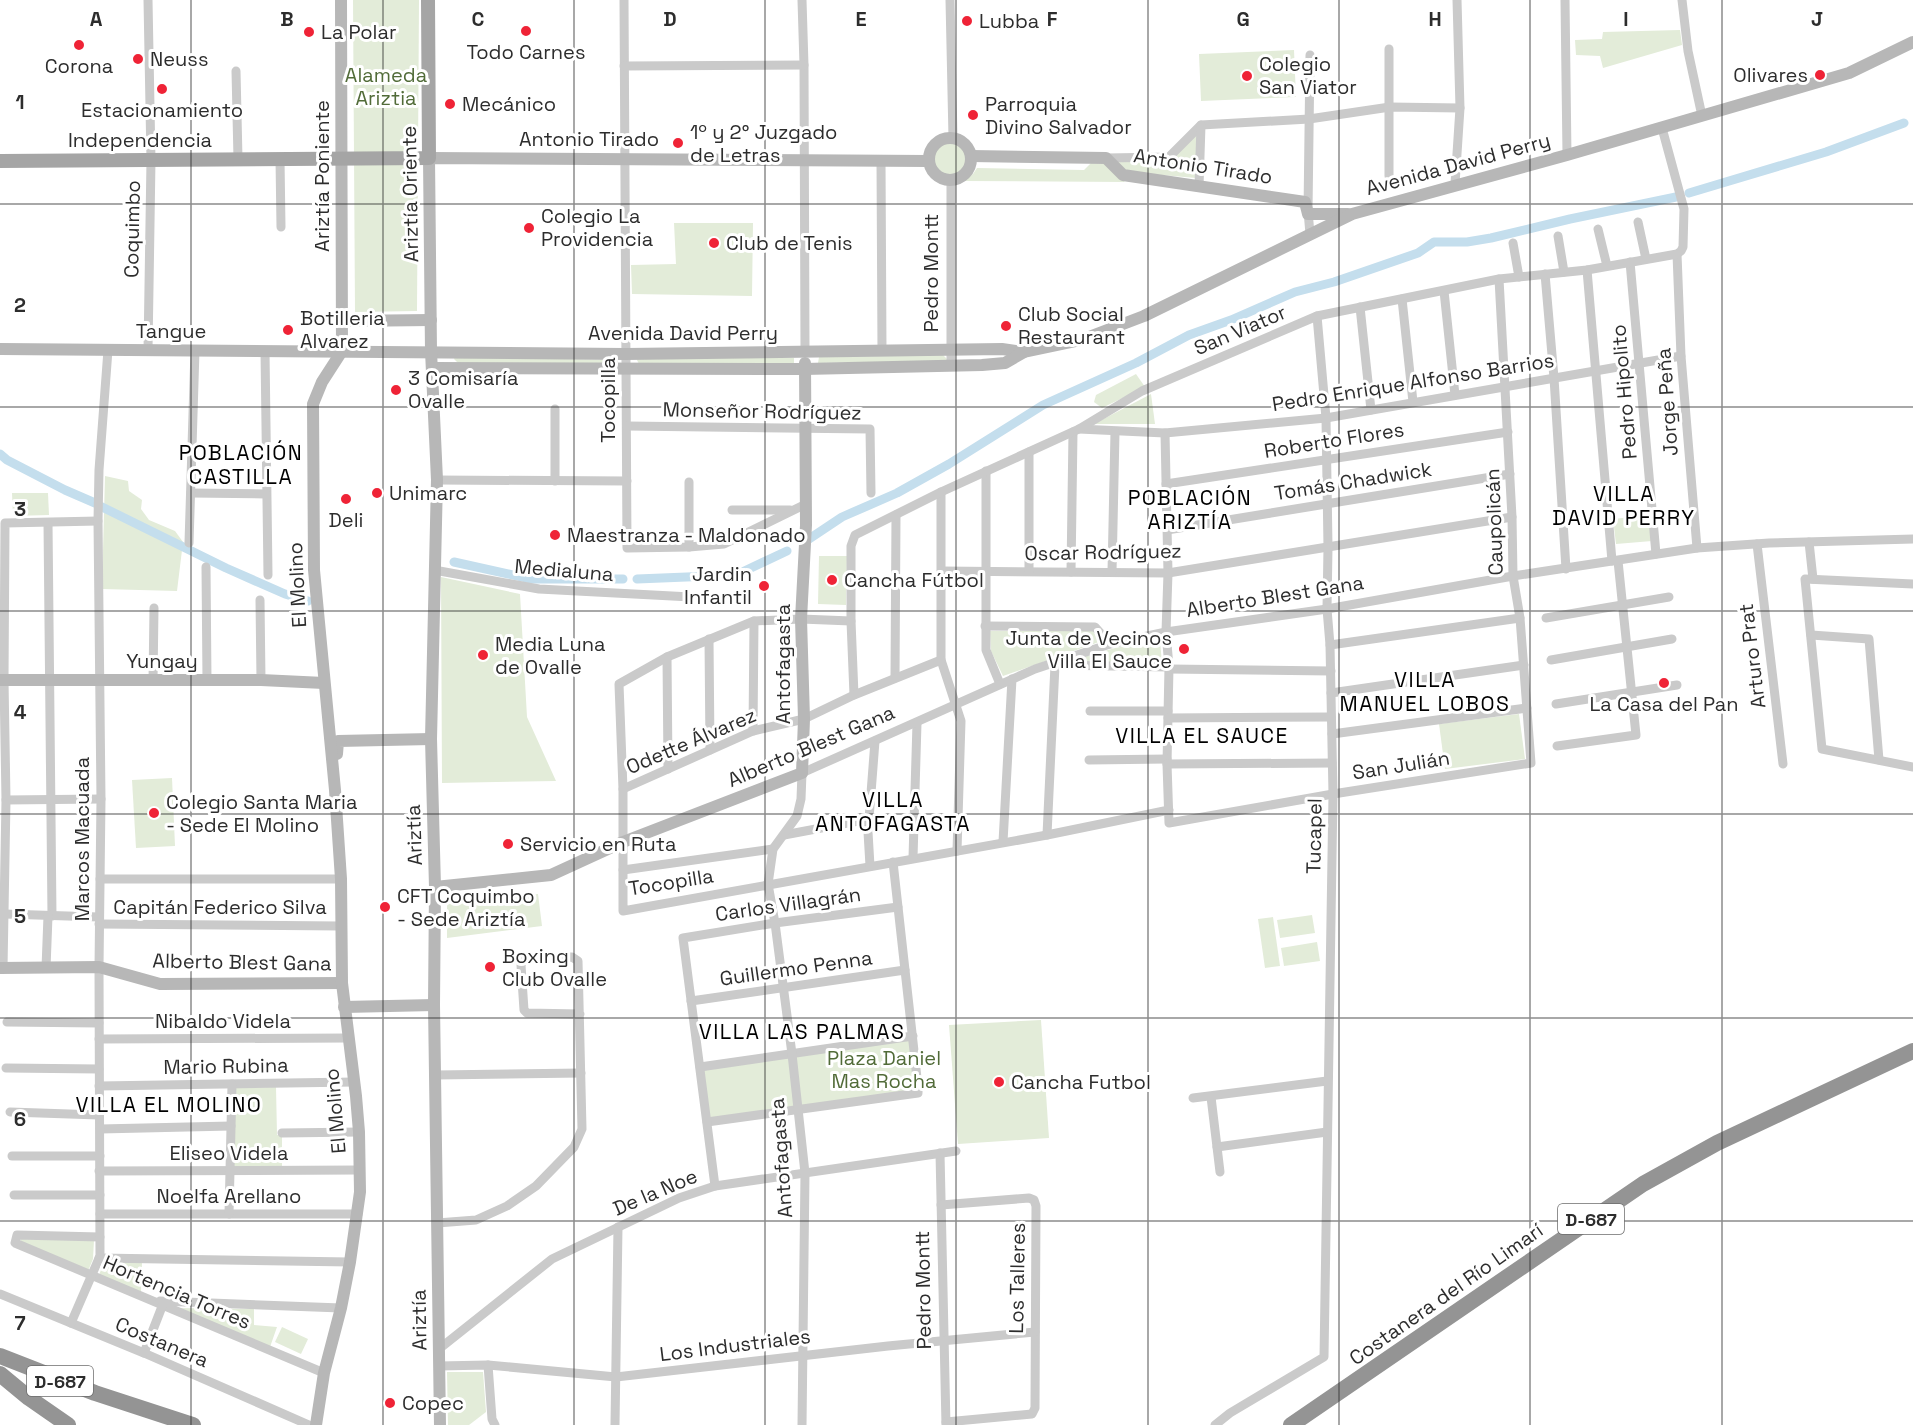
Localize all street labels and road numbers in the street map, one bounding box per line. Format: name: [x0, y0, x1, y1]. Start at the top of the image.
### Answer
street label: Ariztía Poniente: [309, 100, 335, 252]
street label: Ariztía Oriente: [396, 126, 424, 262]
street label: Antonio Tirado: [519, 126, 659, 152]
street label: Independencia: [68, 127, 212, 153]
street label: Avenida David Perry: [1363, 127, 1553, 201]
street label: Antonio Tirado: [1132, 142, 1274, 190]
street label: Coquimbo: [118, 180, 146, 278]
street label: Pedro Montt: [918, 214, 944, 332]
street label: San Viator: [1190, 299, 1290, 361]
street label: Tangue: [136, 318, 206, 344]
street label: Avenida David Perry: [588, 320, 778, 346]
street label: Pedro Hipolito: [1605, 323, 1643, 461]
street label: Pedro Enrique Alfonso Barrios: [1270, 347, 1556, 417]
street label: Jorge Peña: [1650, 347, 1684, 457]
street label: Tocopilla: [595, 357, 621, 443]
street label: Monseñor Rodríguez: [662, 396, 862, 426]
street label: Roberto Flores: [1262, 416, 1406, 464]
street label: Tomás Chadwick: [1272, 456, 1434, 506]
street label: Caupolicán: [1479, 468, 1509, 576]
street label: Oscar Rodríguez: [1024, 538, 1182, 566]
street label: El Molino: [282, 542, 312, 628]
street label: Medialuna: [513, 553, 615, 587]
street label: Alberto Blest Gana: [1184, 569, 1366, 623]
street label: Arturo Prat: [1733, 602, 1771, 710]
street label: Antofagasta: [770, 604, 796, 724]
street label: Yungay: [126, 648, 198, 674]
street label: Alberto Blest Gana: [723, 699, 899, 793]
street label: Odette Álvarez: [622, 702, 760, 780]
street label: San Julián: [1350, 744, 1452, 786]
street label: Marcos Macuada: [69, 757, 95, 921]
street label: Tucapel: [1300, 798, 1328, 874]
street label: Ariztía: [400, 804, 428, 866]
street label: Tocopilla: [627, 862, 715, 902]
street label: Carlos Villagrán: [714, 881, 862, 927]
street label: Capitán Federico Silva: [113, 894, 327, 920]
street label: Guillermo Penna: [718, 944, 874, 992]
street label: Alberto Blest Gana: [152, 947, 332, 977]
street label: Nibaldo Videla: [155, 1008, 291, 1034]
street label: Mario Rubina: [163, 1052, 289, 1080]
street label: El Molino: [318, 1067, 352, 1155]
street label: Antofagasta: [764, 1097, 798, 1219]
street label: Eliseo Videla: [169, 1140, 289, 1166]
street label: De la Noe: [609, 1163, 701, 1221]
street label: Noelfa Arellano: [157, 1183, 301, 1209]
road number: D-687: [1558, 1204, 1624, 1234]
street label: Costanera del Río Limarí: [1344, 1217, 1548, 1371]
street label: Los Talleres: [1003, 1222, 1031, 1334]
street label: Pedro Montt: [909, 1230, 937, 1350]
street label: Hortencia Torres: [99, 1249, 255, 1335]
street label: Ariztía: [405, 1289, 433, 1351]
street label: Costanera: [111, 1311, 213, 1373]
street label: Los Industriales: [658, 1323, 812, 1367]
road number: D-687: [27, 1366, 93, 1396]

